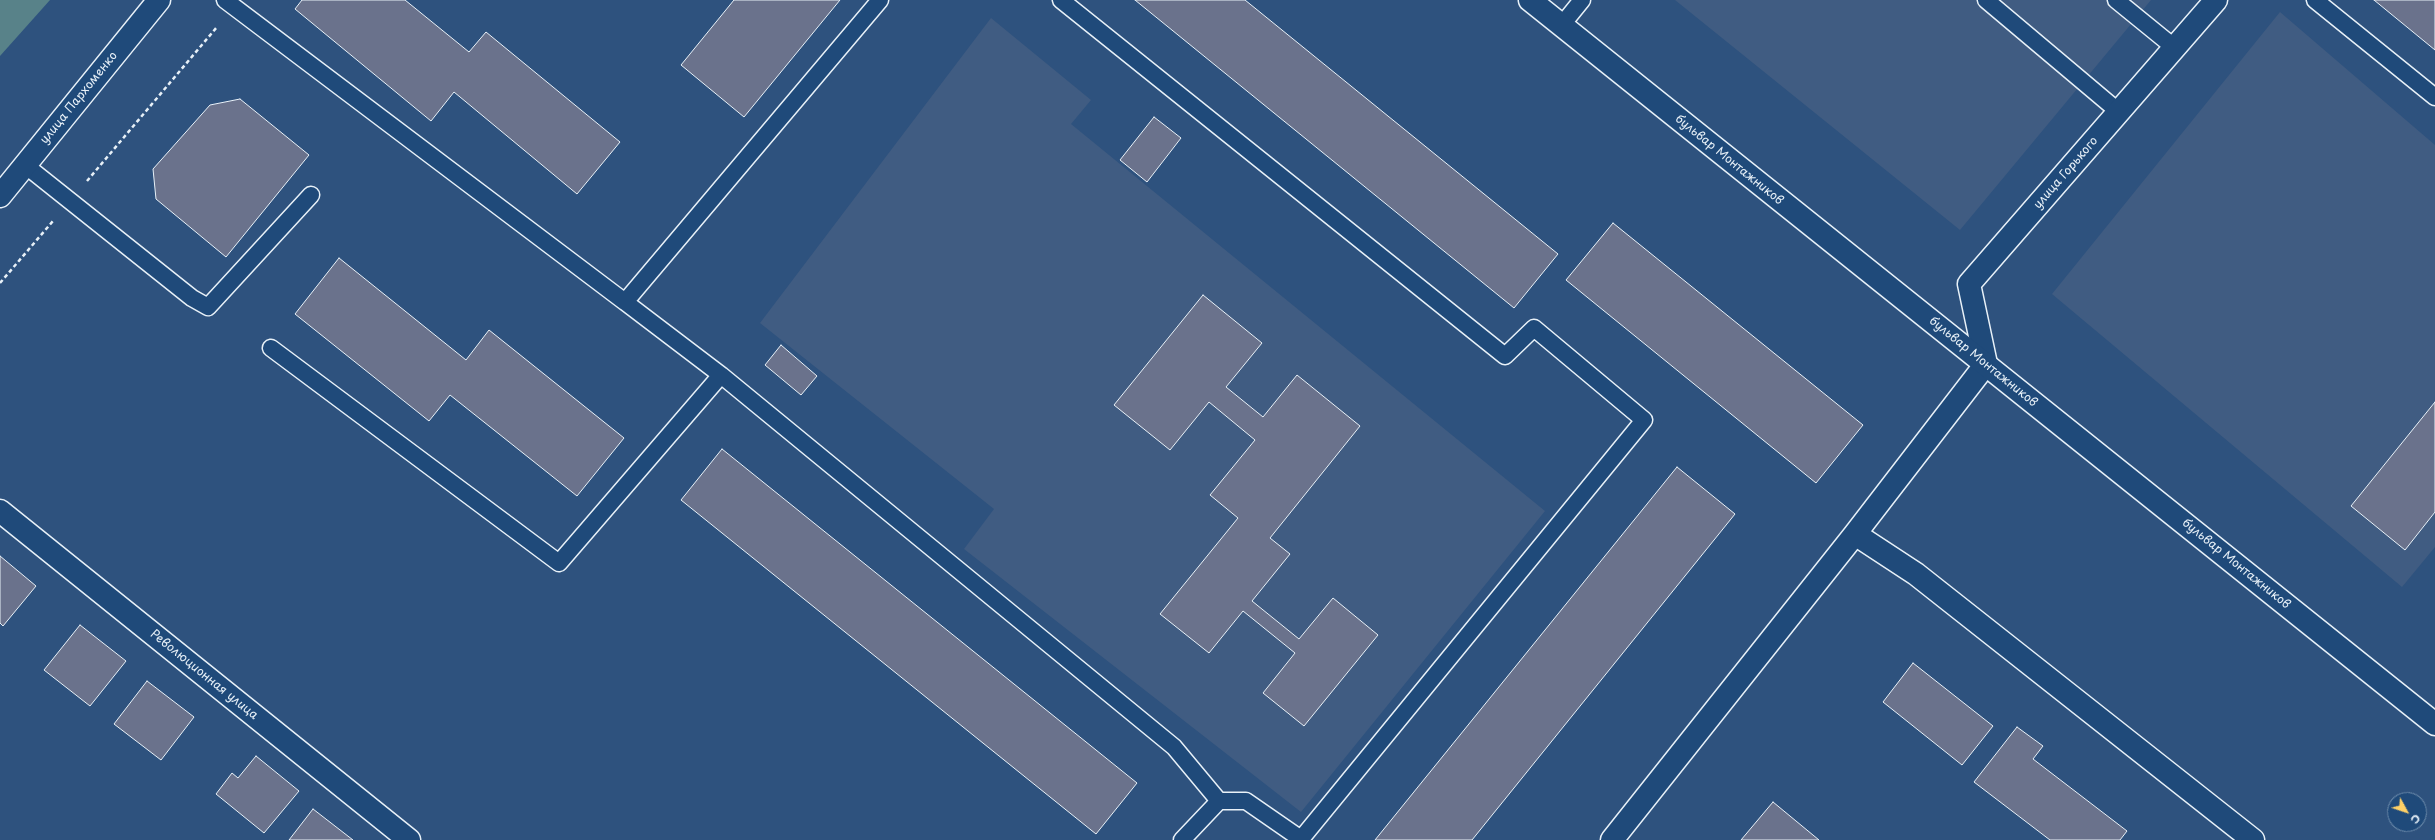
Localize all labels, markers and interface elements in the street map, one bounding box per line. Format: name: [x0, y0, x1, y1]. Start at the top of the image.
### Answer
street label: улица Пархоменко: [37, 49, 121, 147]
street label: бульвар Монтажников: [1672, 112, 1786, 208]
street label: улица Горького: [2031, 134, 2101, 212]
street label: бульвар Монтажников: [1926, 314, 2040, 410]
street label: бульвар Монтажников: [2179, 516, 2293, 612]
street label: Революционная улица: [147, 627, 261, 723]
north arrow: [2387, 792, 2427, 832]
text: С: [2407, 811, 2425, 828]

